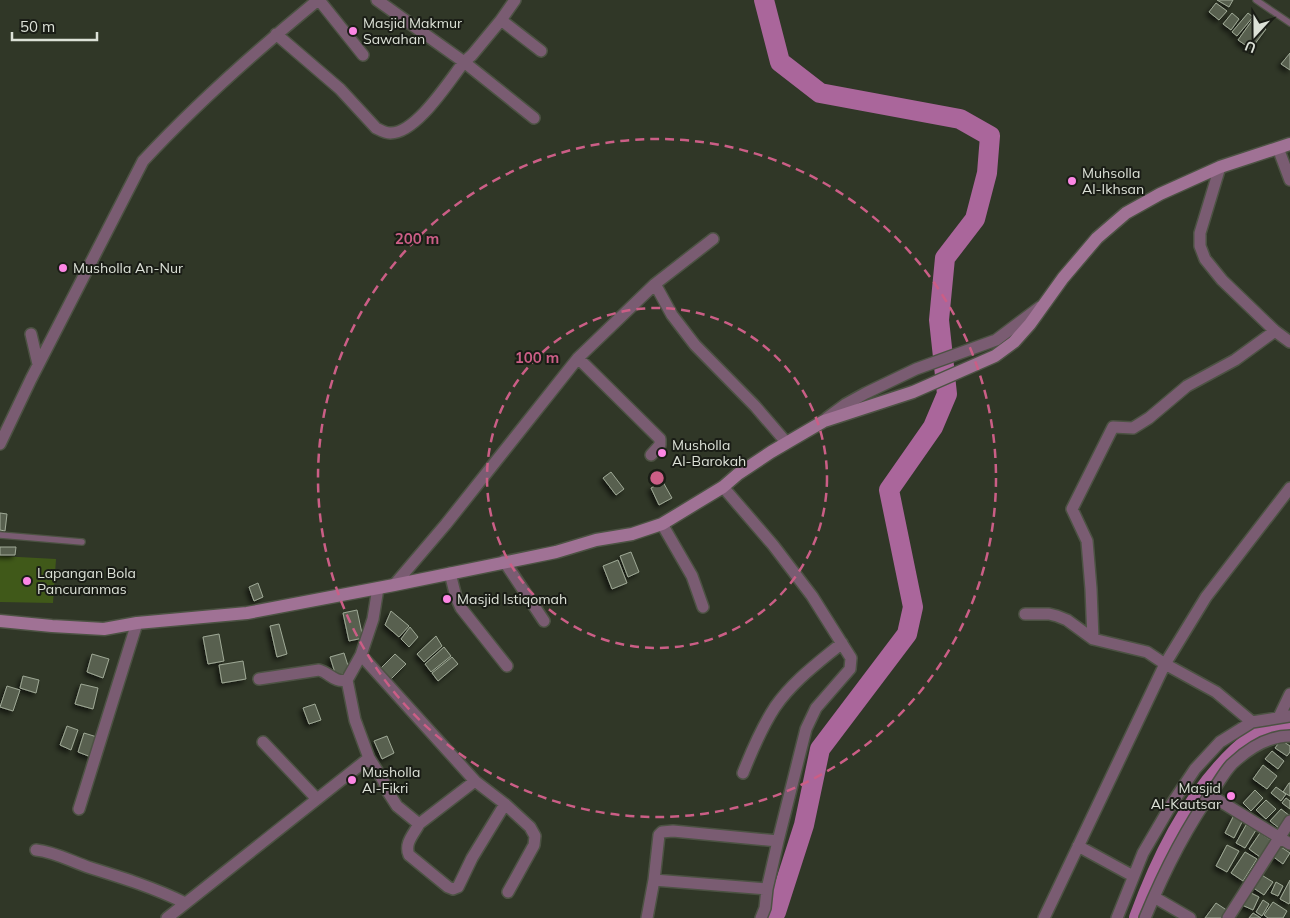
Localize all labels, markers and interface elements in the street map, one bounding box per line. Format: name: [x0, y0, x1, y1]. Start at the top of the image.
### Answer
scale bar: [12, 10, 98, 42]
north arrow: [1230, 10, 1280, 60]
place label: Masjid Makmur Sawahan: [363, 14, 463, 48]
text: 50 m: [20, 17, 55, 36]
marker: Masjid Makmur Sawahan: [347, 25, 359, 37]
text: U: [1242, 37, 1258, 57]
place label: Muhsolla Al-Ikhsan: [1082, 164, 1144, 198]
marker: Muhsolla Al-Ikhsan: [1066, 175, 1078, 187]
text: 200 m: [395, 229, 439, 248]
place label: Musholla An-Nur: [73, 259, 184, 277]
marker: Musholla An-Nur: [57, 262, 69, 274]
text: 100 m: [515, 348, 559, 367]
place label: Musholla Al-Barokah: [672, 436, 746, 470]
marker: Musholla Al-Barokah: [656, 447, 668, 459]
centre of rings: [648, 469, 666, 487]
place label: Lapangan Bola Pancuranmas: [37, 564, 136, 598]
marker: Lapangan Bola Pancuranmas: [21, 575, 33, 587]
place label: Masjid Istiqomah: [457, 590, 567, 608]
marker: Masjid Istiqomah: [441, 593, 453, 605]
place label: Musholla Al-Fikri: [362, 763, 420, 797]
marker: Musholla Al-Fikri: [346, 774, 358, 786]
place label: Masjid Al-Kautsar: [1151, 779, 1222, 813]
marker: Masjid Al-Kautsar: [1225, 790, 1237, 802]

